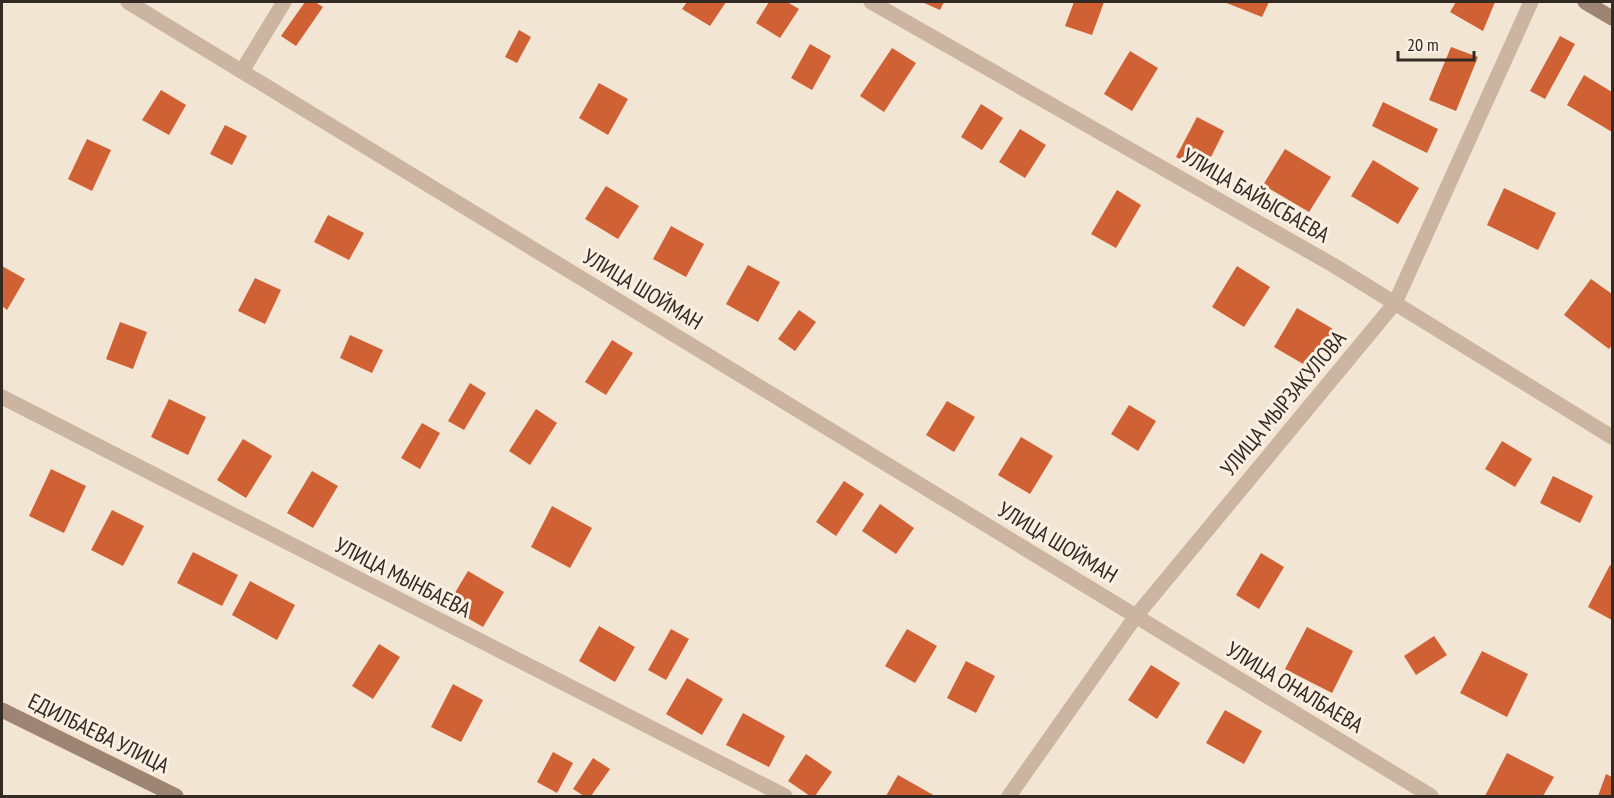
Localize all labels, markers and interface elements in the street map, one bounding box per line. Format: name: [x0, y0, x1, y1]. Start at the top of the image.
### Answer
scale bar: [1398, 24, 1474, 62]
text: 20 m: [1407, 33, 1439, 56]
street label: УЛИЦА БАЙЫСБАЕВА: [1177, 142, 1335, 249]
street label: УЛИЦА ШОЙМАН: [578, 242, 708, 336]
street label: УЛИЦА МЫРЗАКУЛОВА: [1214, 324, 1352, 481]
street label: УЛИЦА ШОЙМАН: [993, 495, 1123, 589]
street label: УЛИЦА МЫНБАЕВА: [330, 531, 476, 624]
street label: УЛИЦА ОНАЛБАЕВА: [1221, 635, 1369, 739]
street label: ЕДИЛБАЕВА УЛИЦА: [24, 687, 175, 779]

